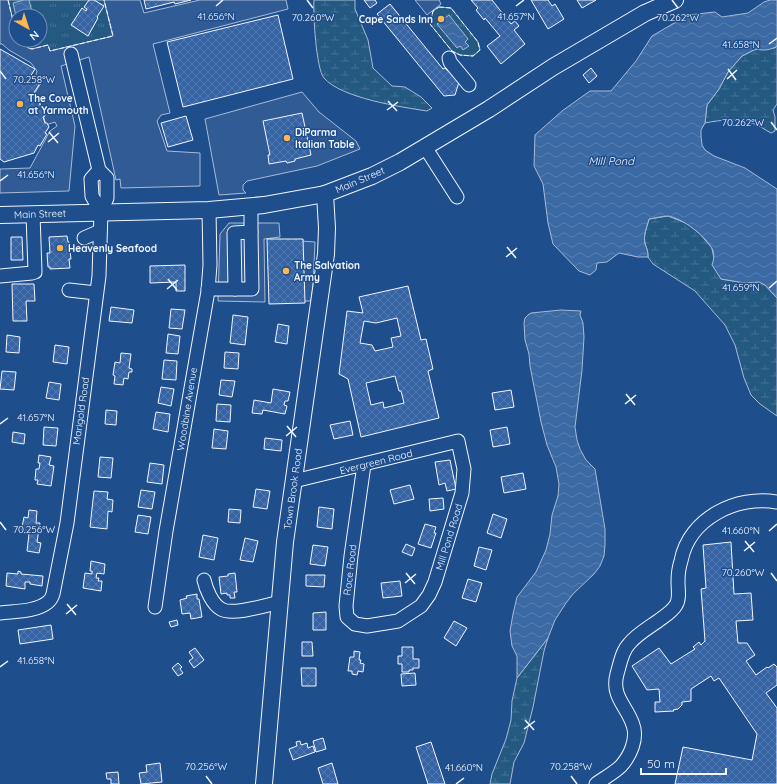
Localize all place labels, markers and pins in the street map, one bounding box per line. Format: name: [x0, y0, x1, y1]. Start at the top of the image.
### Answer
place label: Cape Sands Inn: [359, 13, 433, 26]
marker: Cape Sands Inn: [436, 14, 446, 24]
place label: The Cove at Yarmouth: [28, 92, 89, 117]
marker: The Cove at Yarmouth: [15, 99, 25, 109]
place label: DiParma Italian Table: [295, 126, 355, 151]
marker: DiParma Italian Table: [282, 133, 292, 143]
place label: Heavenly Seafood: [68, 242, 157, 255]
marker: Heavenly Seafood: [55, 243, 65, 253]
place label: The Salvation Army: [294, 259, 360, 284]
marker: The Salvation Army: [281, 266, 291, 276]

